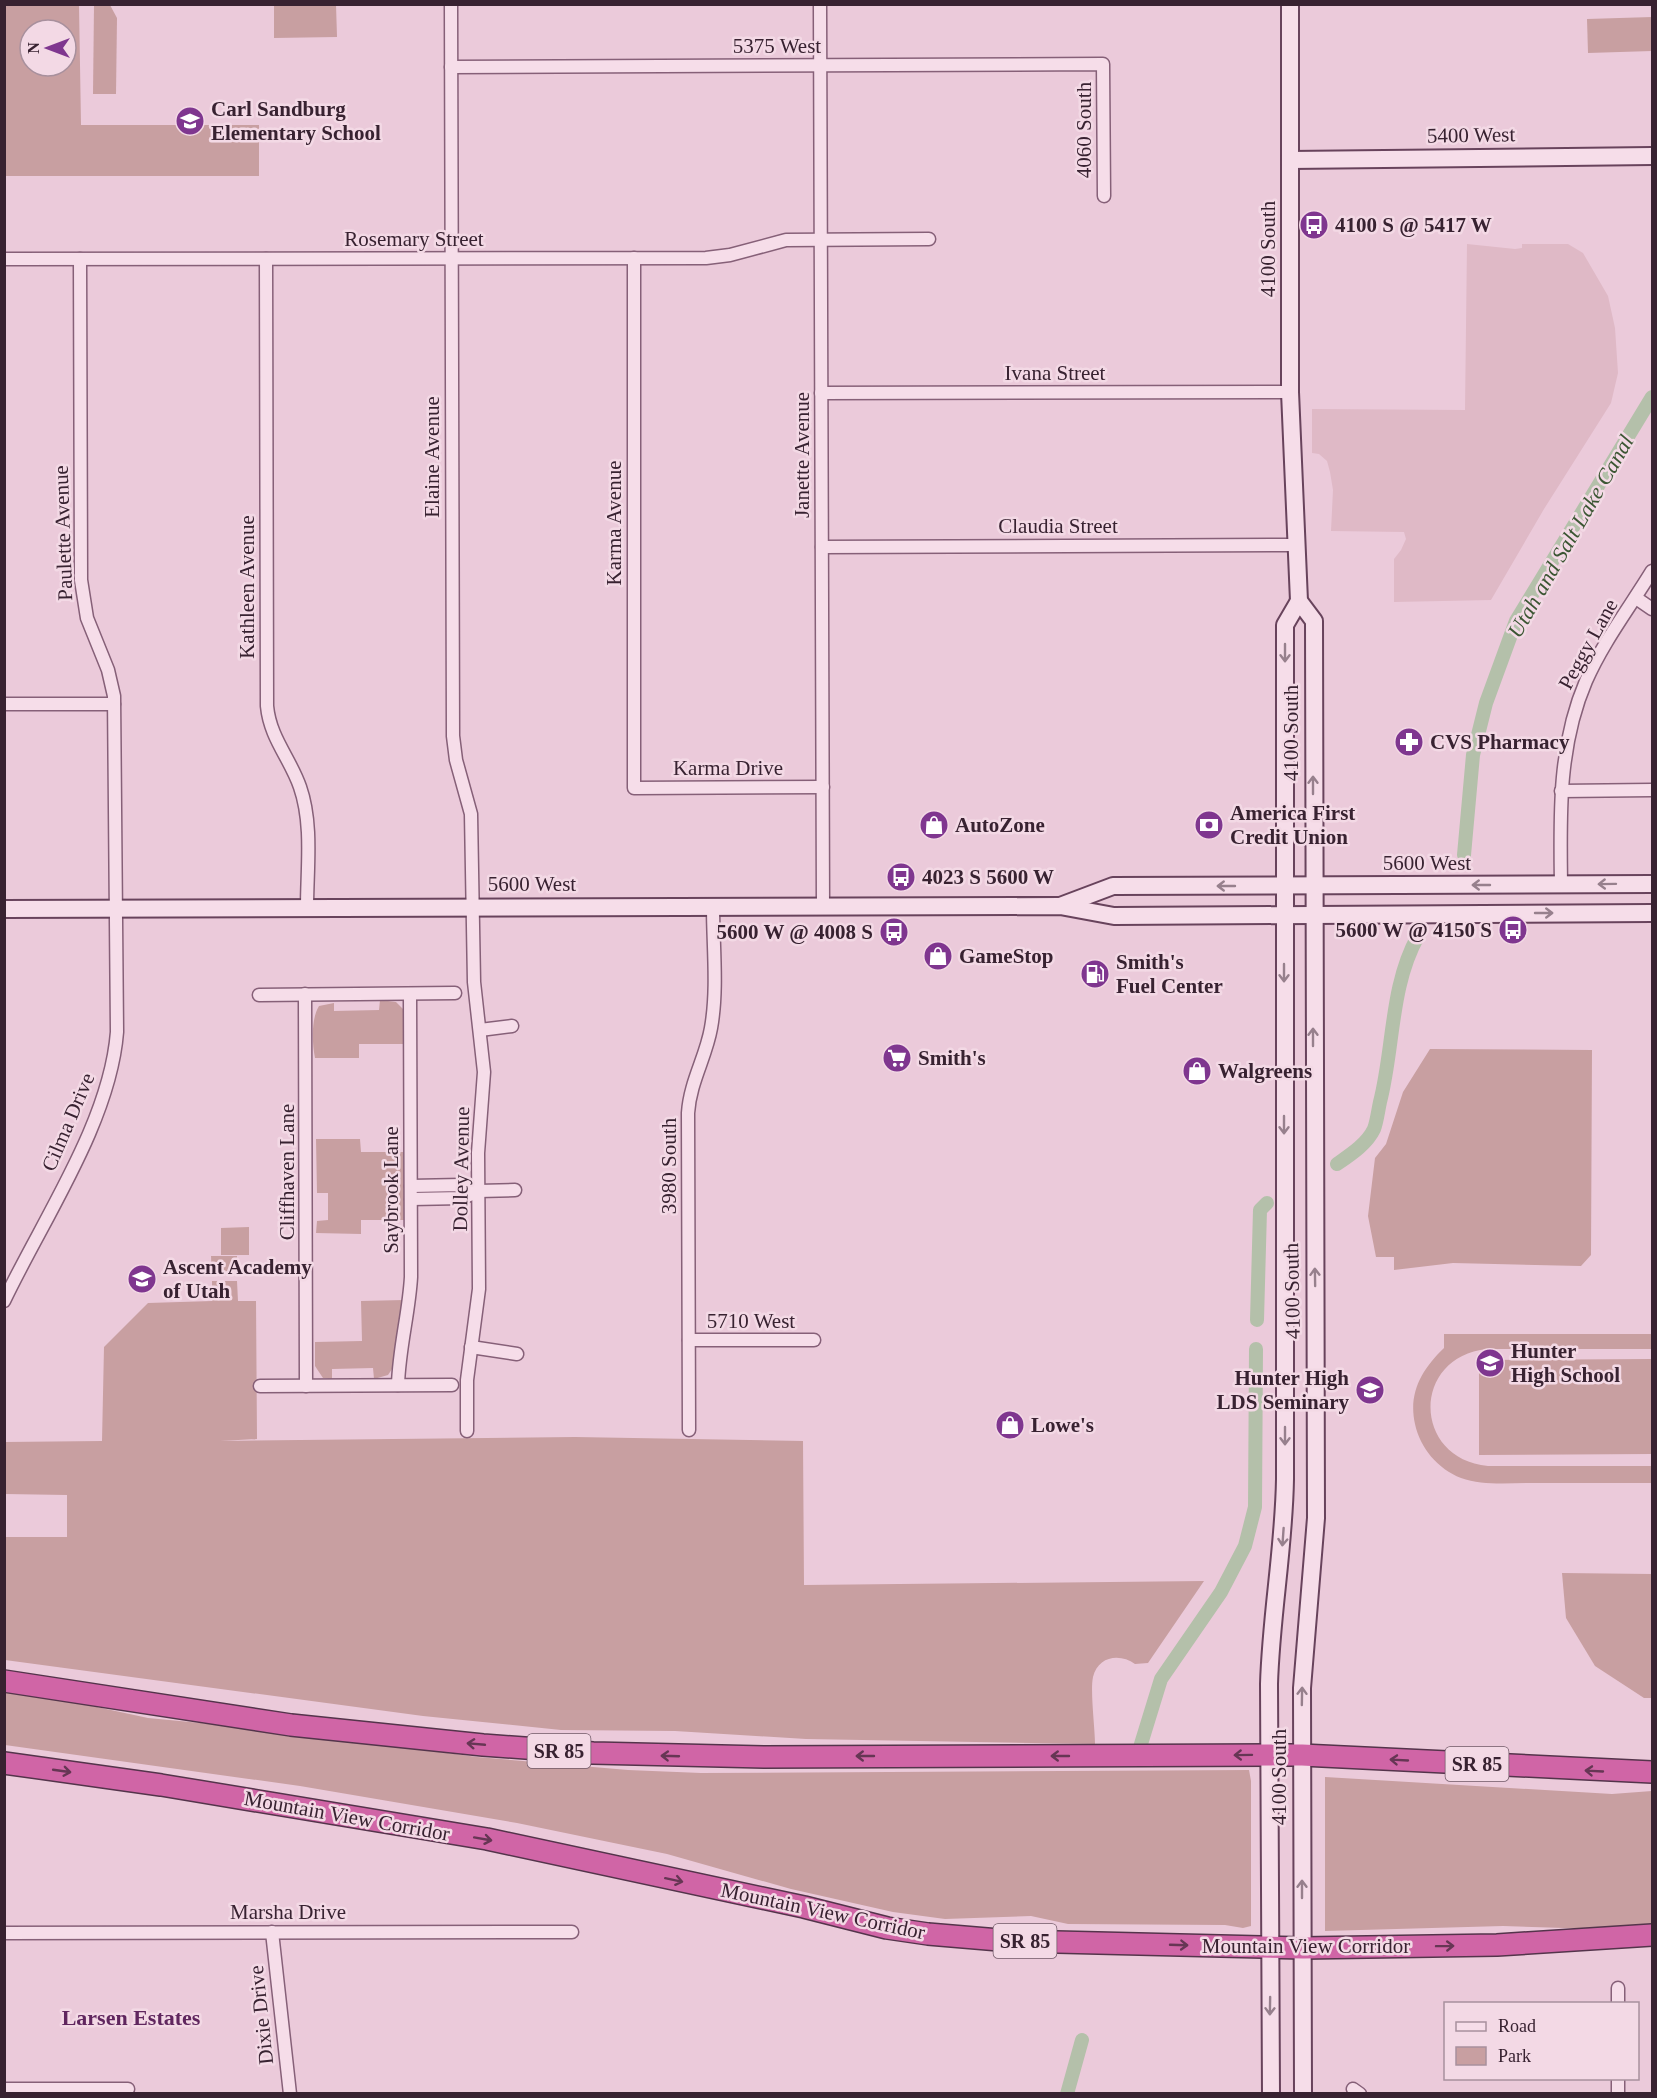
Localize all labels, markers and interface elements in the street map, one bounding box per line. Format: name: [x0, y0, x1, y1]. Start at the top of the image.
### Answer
north arrow: [18, 18, 78, 78]
street label: 5375 West: [733, 34, 821, 58]
text: N: [25, 42, 42, 54]
street label: 4060 South: [1072, 81, 1096, 178]
place label: Carl Sandburg Elementary School: [211, 97, 381, 145]
school or university icon: Carl Sandburg Elementary School: [174, 105, 206, 137]
street label: 5400 West: [1427, 122, 1516, 148]
street label: 4100 South: [1256, 200, 1280, 297]
bus stop icon: 4100 S @ 5417 W: [1298, 209, 1330, 241]
place label: 4100 S @ 5417 W: [1335, 213, 1492, 237]
street label: Rosemary Street: [344, 227, 484, 251]
street label: Ivana Street: [1005, 361, 1106, 385]
street label: Janette Avenue: [790, 392, 814, 518]
street label: Elaine Avenue: [420, 396, 444, 518]
water label: Utah and Salt Lake Canal: [1502, 431, 1639, 642]
street label: Karma Avenue: [602, 461, 626, 585]
street label: Paulette Avenue: [49, 465, 77, 601]
street label: Claudia Street: [998, 514, 1118, 538]
street label: Kathleen Avenue: [235, 515, 259, 659]
street label: Peggy Lane: [1553, 595, 1623, 693]
one-way arrow: [1279, 642, 1291, 662]
street label: 4100 South: [1279, 684, 1303, 781]
pharmacy icon: CVS Pharmacy: [1393, 726, 1425, 758]
place label: CVS Pharmacy: [1430, 730, 1570, 754]
street label: Karma Drive: [673, 756, 783, 780]
one-way arrow: [1307, 775, 1319, 795]
place label: America First Credit Union: [1230, 801, 1355, 849]
shop icon: AutoZone: [918, 809, 950, 841]
bank icon: America First Credit Union: [1193, 809, 1225, 841]
place label: AutoZone: [955, 813, 1045, 837]
street label: 5600 West: [1383, 851, 1471, 875]
bus stop icon: 4023 S 5600 W: [885, 861, 917, 893]
place label: 4023 S 5600 W: [922, 865, 1054, 889]
street label: 5600 West: [488, 872, 576, 896]
one-way arrow: [1597, 878, 1617, 890]
one-way arrow: [1472, 879, 1492, 891]
one-way arrow: [1216, 880, 1236, 892]
one-way arrow: [1533, 907, 1553, 919]
bus stop icon: 5600 W @ 4150 S: [1497, 914, 1529, 946]
bus stop icon: 5600 W @ 4008 S: [878, 916, 910, 948]
place label: 5600 W @ 4150 S: [1336, 918, 1492, 942]
place label: 5600 W @ 4008 S: [717, 920, 873, 944]
shop icon: GameStop: [922, 940, 954, 972]
place label: GameStop: [959, 944, 1054, 968]
place label: Smith's Fuel Center: [1116, 950, 1223, 998]
fuel station icon: Smith's Fuel Center: [1079, 958, 1111, 990]
one-way arrow: [1278, 963, 1290, 983]
one-way arrow: [1307, 1028, 1319, 1048]
supermarket icon: Smith's: [881, 1042, 913, 1074]
place label: Smith's: [918, 1046, 986, 1070]
shop icon: Walgreens: [1181, 1055, 1213, 1087]
place label: Walgreens: [1218, 1059, 1312, 1083]
street label: Cilma Drive: [37, 1069, 99, 1175]
street label: Cliffhaven Lane: [275, 1104, 299, 1240]
street label: Dolley Avenue: [448, 1106, 474, 1232]
one-way arrow: [1278, 1115, 1290, 1135]
street label: 3980 South: [657, 1117, 681, 1214]
street label: Saybrook Lane: [379, 1126, 403, 1254]
street label: 4100 South: [1279, 1242, 1305, 1339]
place label: Ascent Academy of Utah: [163, 1255, 312, 1303]
school or university icon: Ascent Academy of Utah: [126, 1263, 158, 1295]
one-way arrow: [1309, 1267, 1320, 1287]
street label: 5710 West: [707, 1309, 795, 1333]
place label: Hunter High School: [1511, 1339, 1620, 1387]
school or university icon: Hunter High School: [1474, 1347, 1506, 1379]
place label: Hunter High LDS Seminary: [1217, 1366, 1349, 1414]
school or university icon: Hunter High LDS Seminary: [1354, 1374, 1386, 1406]
shop icon: Lowe's: [994, 1409, 1026, 1441]
place label: Lowe's: [1031, 1413, 1094, 1437]
one-way arrow: [1279, 1425, 1291, 1445]
one-way arrow: [1278, 1527, 1289, 1547]
one-way arrow: [1296, 1687, 1307, 1707]
street label: 4100 South: [1267, 1728, 1291, 1825]
road number: SR 85: [528, 1734, 590, 1768]
one-way arrow: [466, 1738, 486, 1749]
road number: SR 85: [1446, 1747, 1508, 1781]
one-way arrow: [661, 1750, 681, 1761]
one-way arrow: [856, 1750, 876, 1762]
one-way arrow: [1051, 1750, 1071, 1762]
one-way arrow: [1234, 1750, 1254, 1761]
one-way arrow: [1390, 1755, 1410, 1766]
one-way arrow: [52, 1765, 72, 1776]
one-way arrow: [1585, 1765, 1605, 1776]
street label: Mountain View Corridor: [242, 1786, 452, 1846]
one-way arrow: [473, 1834, 492, 1845]
one-way arrow: [664, 1874, 683, 1886]
street label: Mountain View Corridor: [719, 1878, 927, 1944]
one-way arrow: [1296, 1880, 1308, 1900]
street label: Marsha Drive: [230, 1900, 346, 1924]
road number: SR 85: [994, 1924, 1056, 1958]
street label: Mountain View Corridor: [1202, 1934, 1410, 1958]
one-way arrow: [1168, 1939, 1188, 1951]
one-way arrow: [1435, 1940, 1455, 1951]
street label: Dixie Drive: [244, 1964, 278, 2066]
one-way arrow: [1264, 1996, 1276, 2016]
legend: [1444, 2002, 1639, 2080]
district label: Larsen Estates: [62, 2005, 201, 2030]
text: Road: [1498, 2016, 1536, 2036]
text: Park: [1498, 2046, 1531, 2066]

